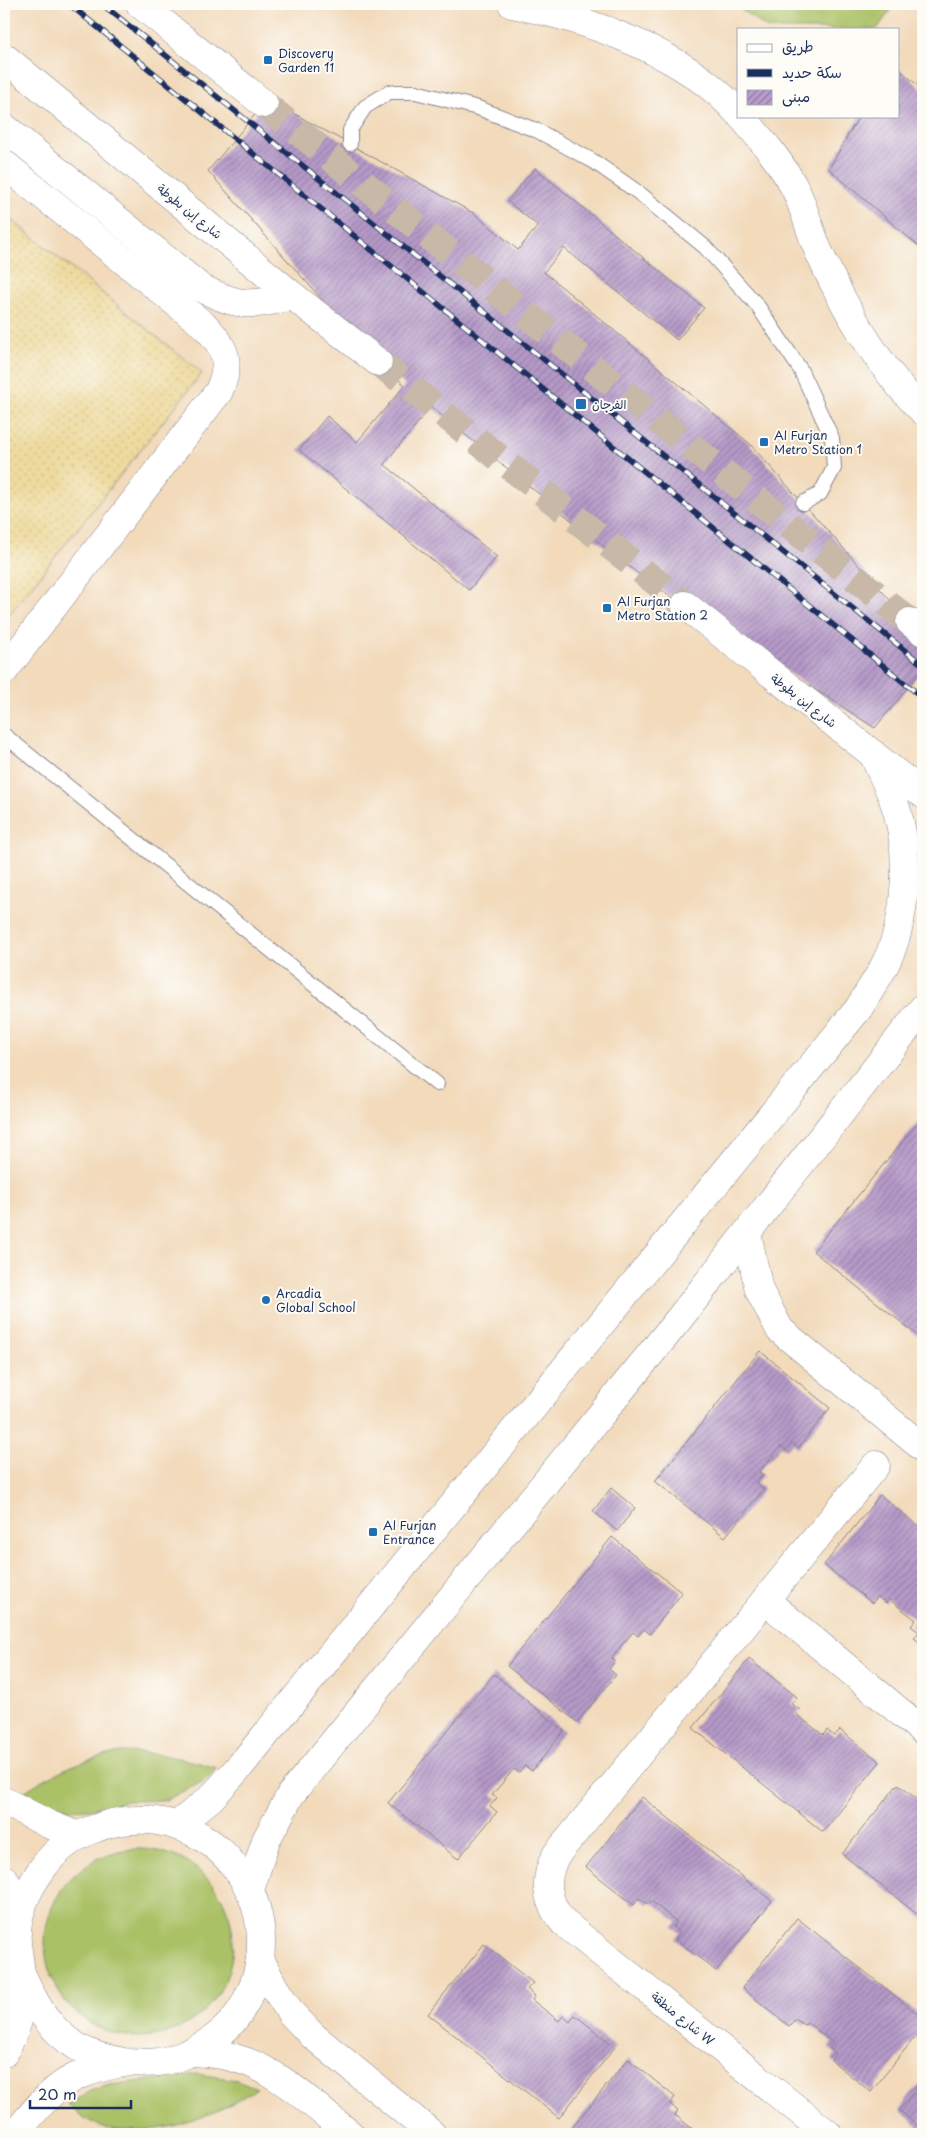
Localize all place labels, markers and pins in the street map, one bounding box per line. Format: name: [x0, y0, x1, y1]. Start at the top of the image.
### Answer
place label: Discovery Garden 11: [278, 44, 334, 76]
marker: Discovery Garden 11: [262, 54, 274, 66]
place label: الفرجان: [592, 395, 626, 413]
marker: الفرجان: [574, 397, 588, 411]
place label: Al Furjan Metro Station 1: [774, 426, 862, 458]
marker: Al Furjan Metro Station 1: [758, 436, 770, 448]
place label: Al Furjan Metro Station 2: [617, 592, 708, 624]
marker: Al Furjan Metro Station 2: [601, 602, 613, 614]
place label: Arcadia Global School: [276, 1284, 356, 1316]
marker: Arcadia Global School: [260, 1294, 272, 1306]
place label: Al Furjan Entrance: [383, 1516, 436, 1548]
marker: Al Furjan Entrance: [367, 1526, 379, 1538]

